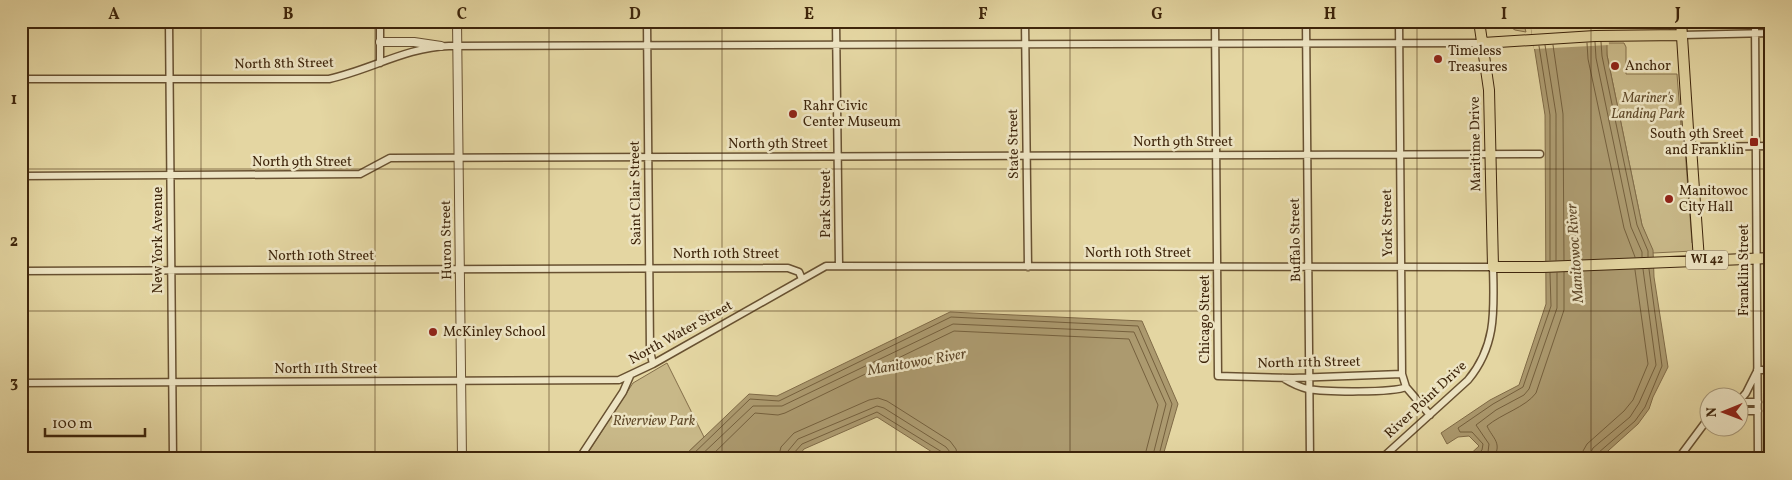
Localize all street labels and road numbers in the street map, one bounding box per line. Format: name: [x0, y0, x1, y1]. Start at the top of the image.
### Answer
street label: North 8th Street: [234, 54, 334, 74]
street label: Maritime Drive: [1466, 96, 1486, 192]
street label: State Street: [1004, 109, 1024, 179]
street label: North 9th Street: [1133, 133, 1233, 152]
street label: North 9th Street: [728, 135, 828, 154]
street label: Saint Clair Street: [626, 140, 646, 246]
street label: North 9th Street: [252, 153, 352, 172]
street label: Park Street: [817, 170, 836, 238]
street label: New York Avenue: [149, 186, 168, 293]
street label: York Street: [1378, 189, 1398, 257]
street label: Buffalo Street: [1286, 198, 1306, 282]
street label: Huron Street: [437, 200, 457, 280]
street label: Franklin Street: [1735, 224, 1754, 316]
street label: North 10th Street: [1085, 244, 1191, 263]
street label: North 10th Street: [673, 245, 779, 264]
street label: North 10th Street: [268, 247, 374, 266]
road number: WI 42: [1686, 250, 1728, 270]
street label: Chicago Street: [1196, 274, 1215, 364]
street label: North Water Street: [626, 297, 736, 369]
street label: North 11th Street: [1257, 353, 1361, 373]
street label: River Point Drive: [1381, 357, 1472, 443]
street label: North 11th Street: [274, 360, 378, 379]

